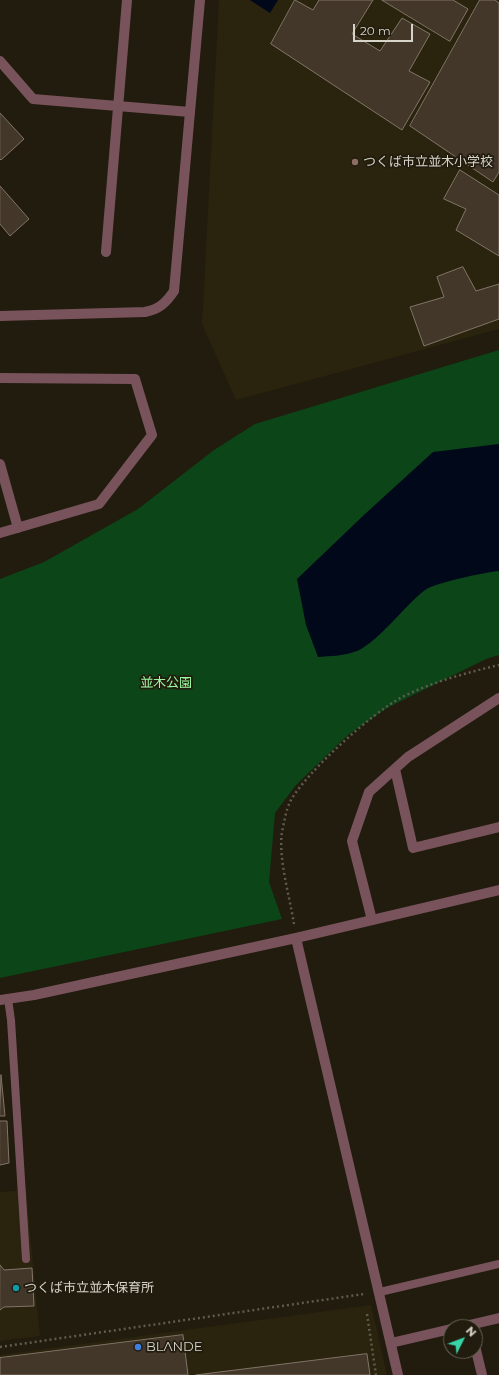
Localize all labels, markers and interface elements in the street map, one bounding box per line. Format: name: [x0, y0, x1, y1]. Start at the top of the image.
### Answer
scale bar: [355, 16, 415, 42]
text: 20 m: [360, 23, 391, 38]
place label: つくば市立並木小学校: [363, 154, 493, 170]
marker: つくば市立並木小学校: [350, 157, 360, 167]
park label: 並木公園: [140, 675, 192, 691]
place label: つくば市立並木保育所: [24, 1280, 154, 1296]
marker: つくば市立並木保育所: [11, 1283, 21, 1293]
north arrow: [443, 1319, 483, 1359]
text: N: [463, 1324, 479, 1340]
place label: BLΛNDE: [146, 1339, 203, 1355]
marker: BLΛNDE: [133, 1342, 143, 1352]

